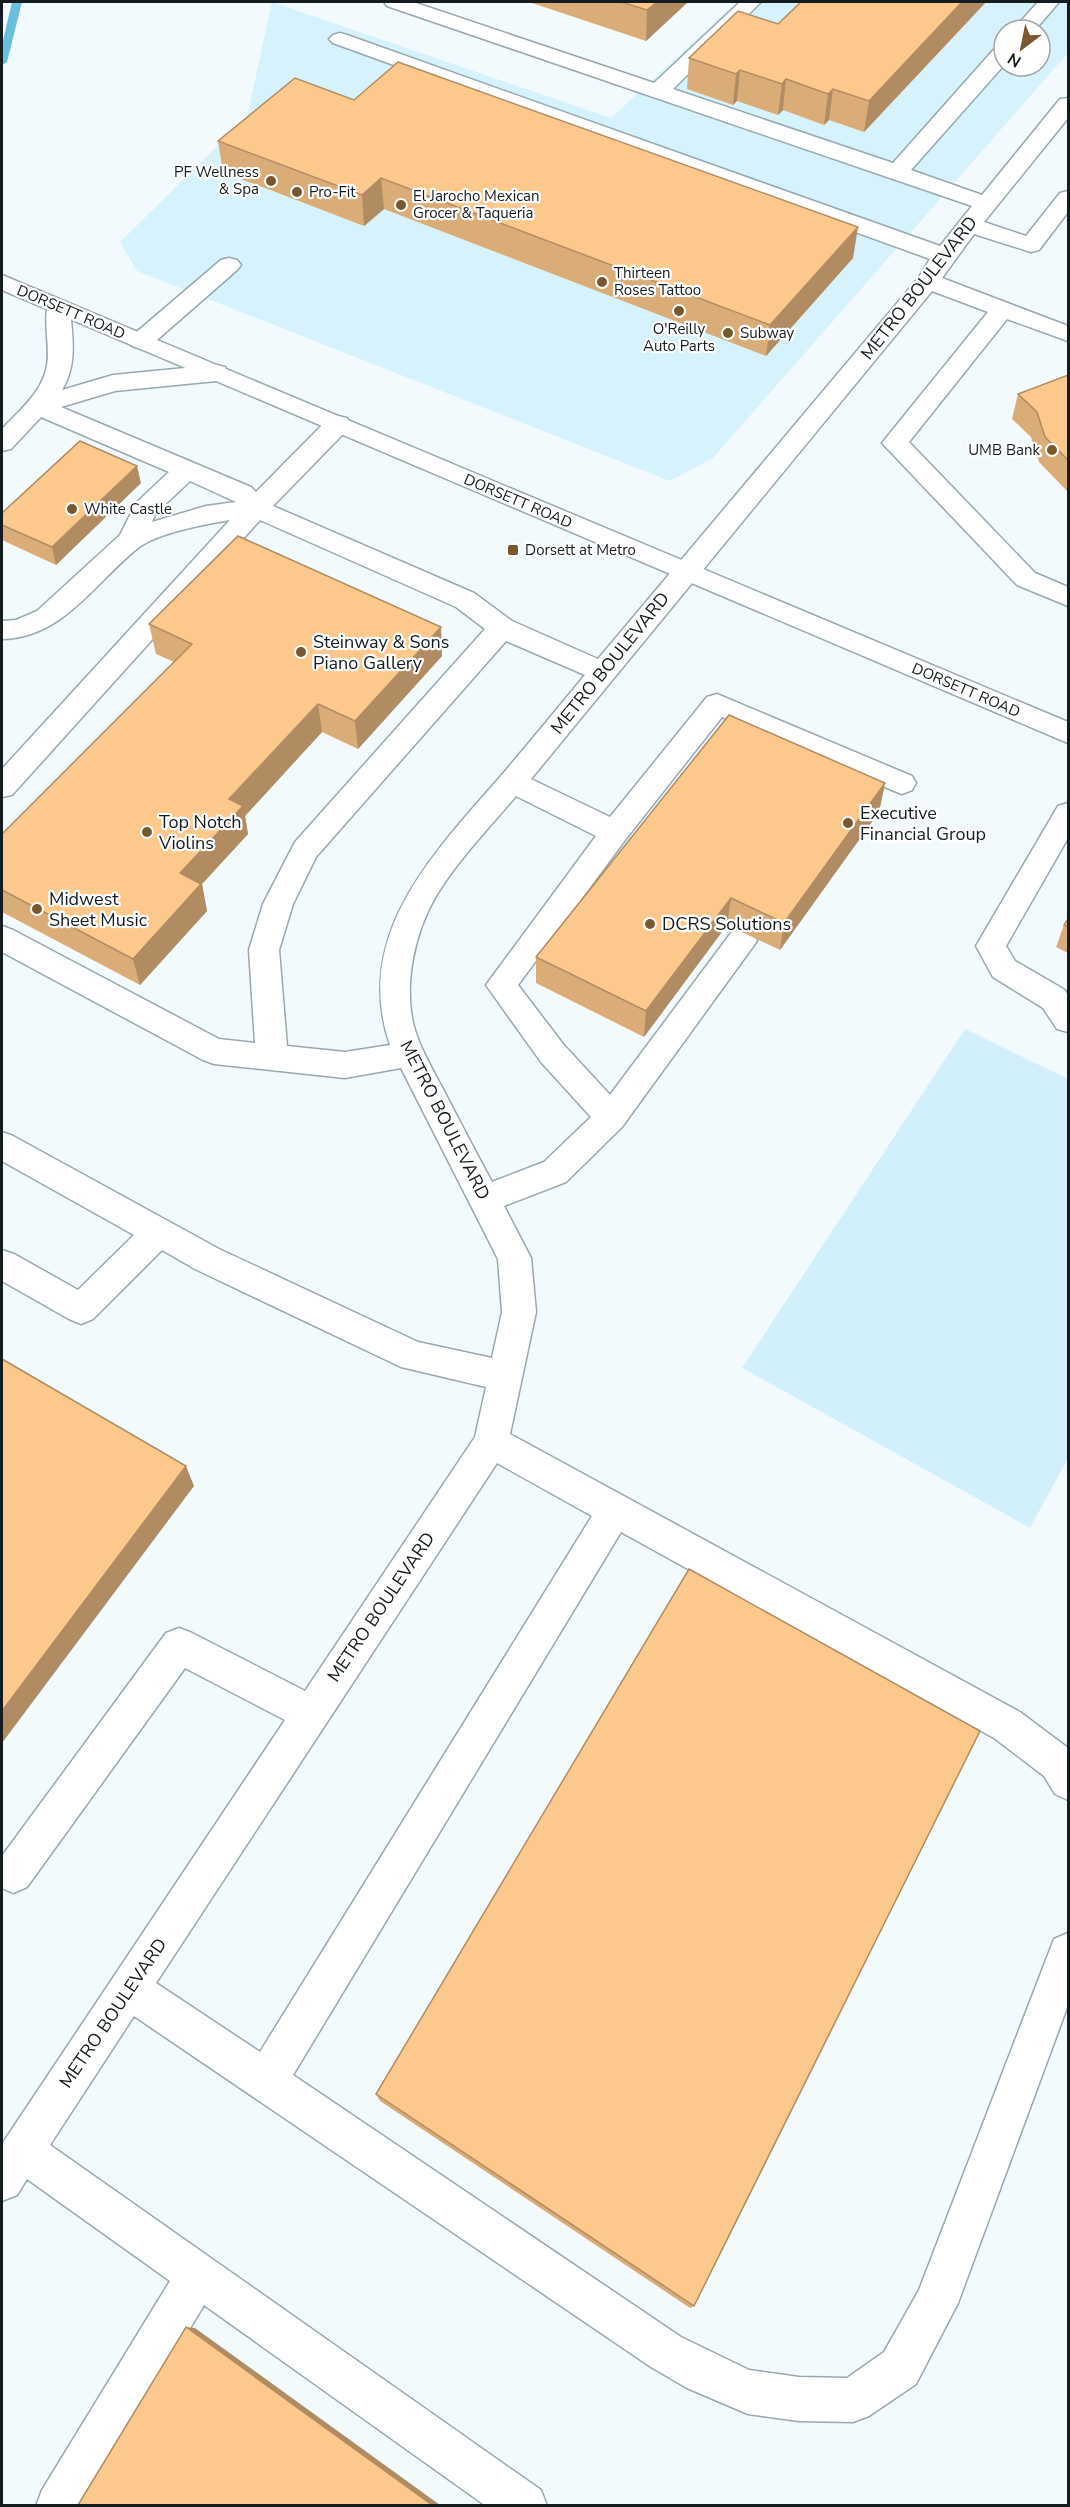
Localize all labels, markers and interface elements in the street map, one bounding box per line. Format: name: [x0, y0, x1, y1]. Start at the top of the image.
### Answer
north arrow: [992, 18, 1052, 78]
text: N: [1004, 47, 1025, 72]
place label: PF Wellness & Spa: [174, 162, 259, 199]
marker: PF Wellness & Spa: [264, 174, 278, 188]
place label: Pro-Fit: [309, 182, 356, 202]
marker: Pro-Fit: [290, 185, 304, 199]
place label: El Jarocho Mexican Grocer & Taqueria: [413, 186, 540, 223]
marker: El Jarocho Mexican Grocer & Taqueria: [394, 198, 408, 212]
street label: METRO BOULEVARD: [855, 211, 983, 365]
place label: Thirteen Roses Tattoo: [614, 263, 701, 300]
marker: Thirteen Roses Tattoo: [595, 275, 609, 289]
street label: DORSETT ROAD: [14, 280, 128, 344]
marker: O'Reilly Auto Parts: [672, 304, 686, 318]
place label: O'Reilly Auto Parts: [643, 319, 715, 356]
place label: Subway: [740, 323, 795, 343]
marker: Subway: [721, 326, 735, 340]
place label: UMB Bank: [968, 440, 1040, 460]
marker: UMB Bank: [1045, 443, 1059, 457]
street label: DORSETT ROAD: [461, 469, 575, 533]
place label: White Castle: [84, 499, 172, 519]
marker: White Castle: [65, 502, 79, 516]
place label: Dorsett at Metro: [525, 540, 636, 560]
marker: Dorsett at Metro: [506, 543, 520, 557]
street label: METRO BOULEVARD: [545, 587, 675, 739]
place label: Steinway & Sons Piano Gallery: [313, 630, 449, 675]
marker: Steinway & Sons Piano Gallery: [294, 645, 308, 659]
street label: DORSETT ROAD: [909, 658, 1023, 722]
place label: Executive Financial Group: [860, 801, 986, 846]
place label: Top Notch Violins: [158, 810, 242, 855]
marker: Executive Financial Group: [841, 816, 855, 830]
marker: Top Notch Violins: [140, 825, 154, 839]
place label: Midwest Sheet Music: [49, 887, 147, 932]
marker: Midwest Sheet Music: [30, 902, 44, 916]
place label: DCRS Solutions: [662, 912, 791, 936]
marker: DCRS Solutions: [643, 917, 657, 931]
street label: METRO BOULEVARD: [394, 1036, 496, 1204]
street label: METRO BOULEVARD: [322, 1527, 440, 1687]
street label: METRO BOULEVARD: [54, 1933, 172, 2093]

